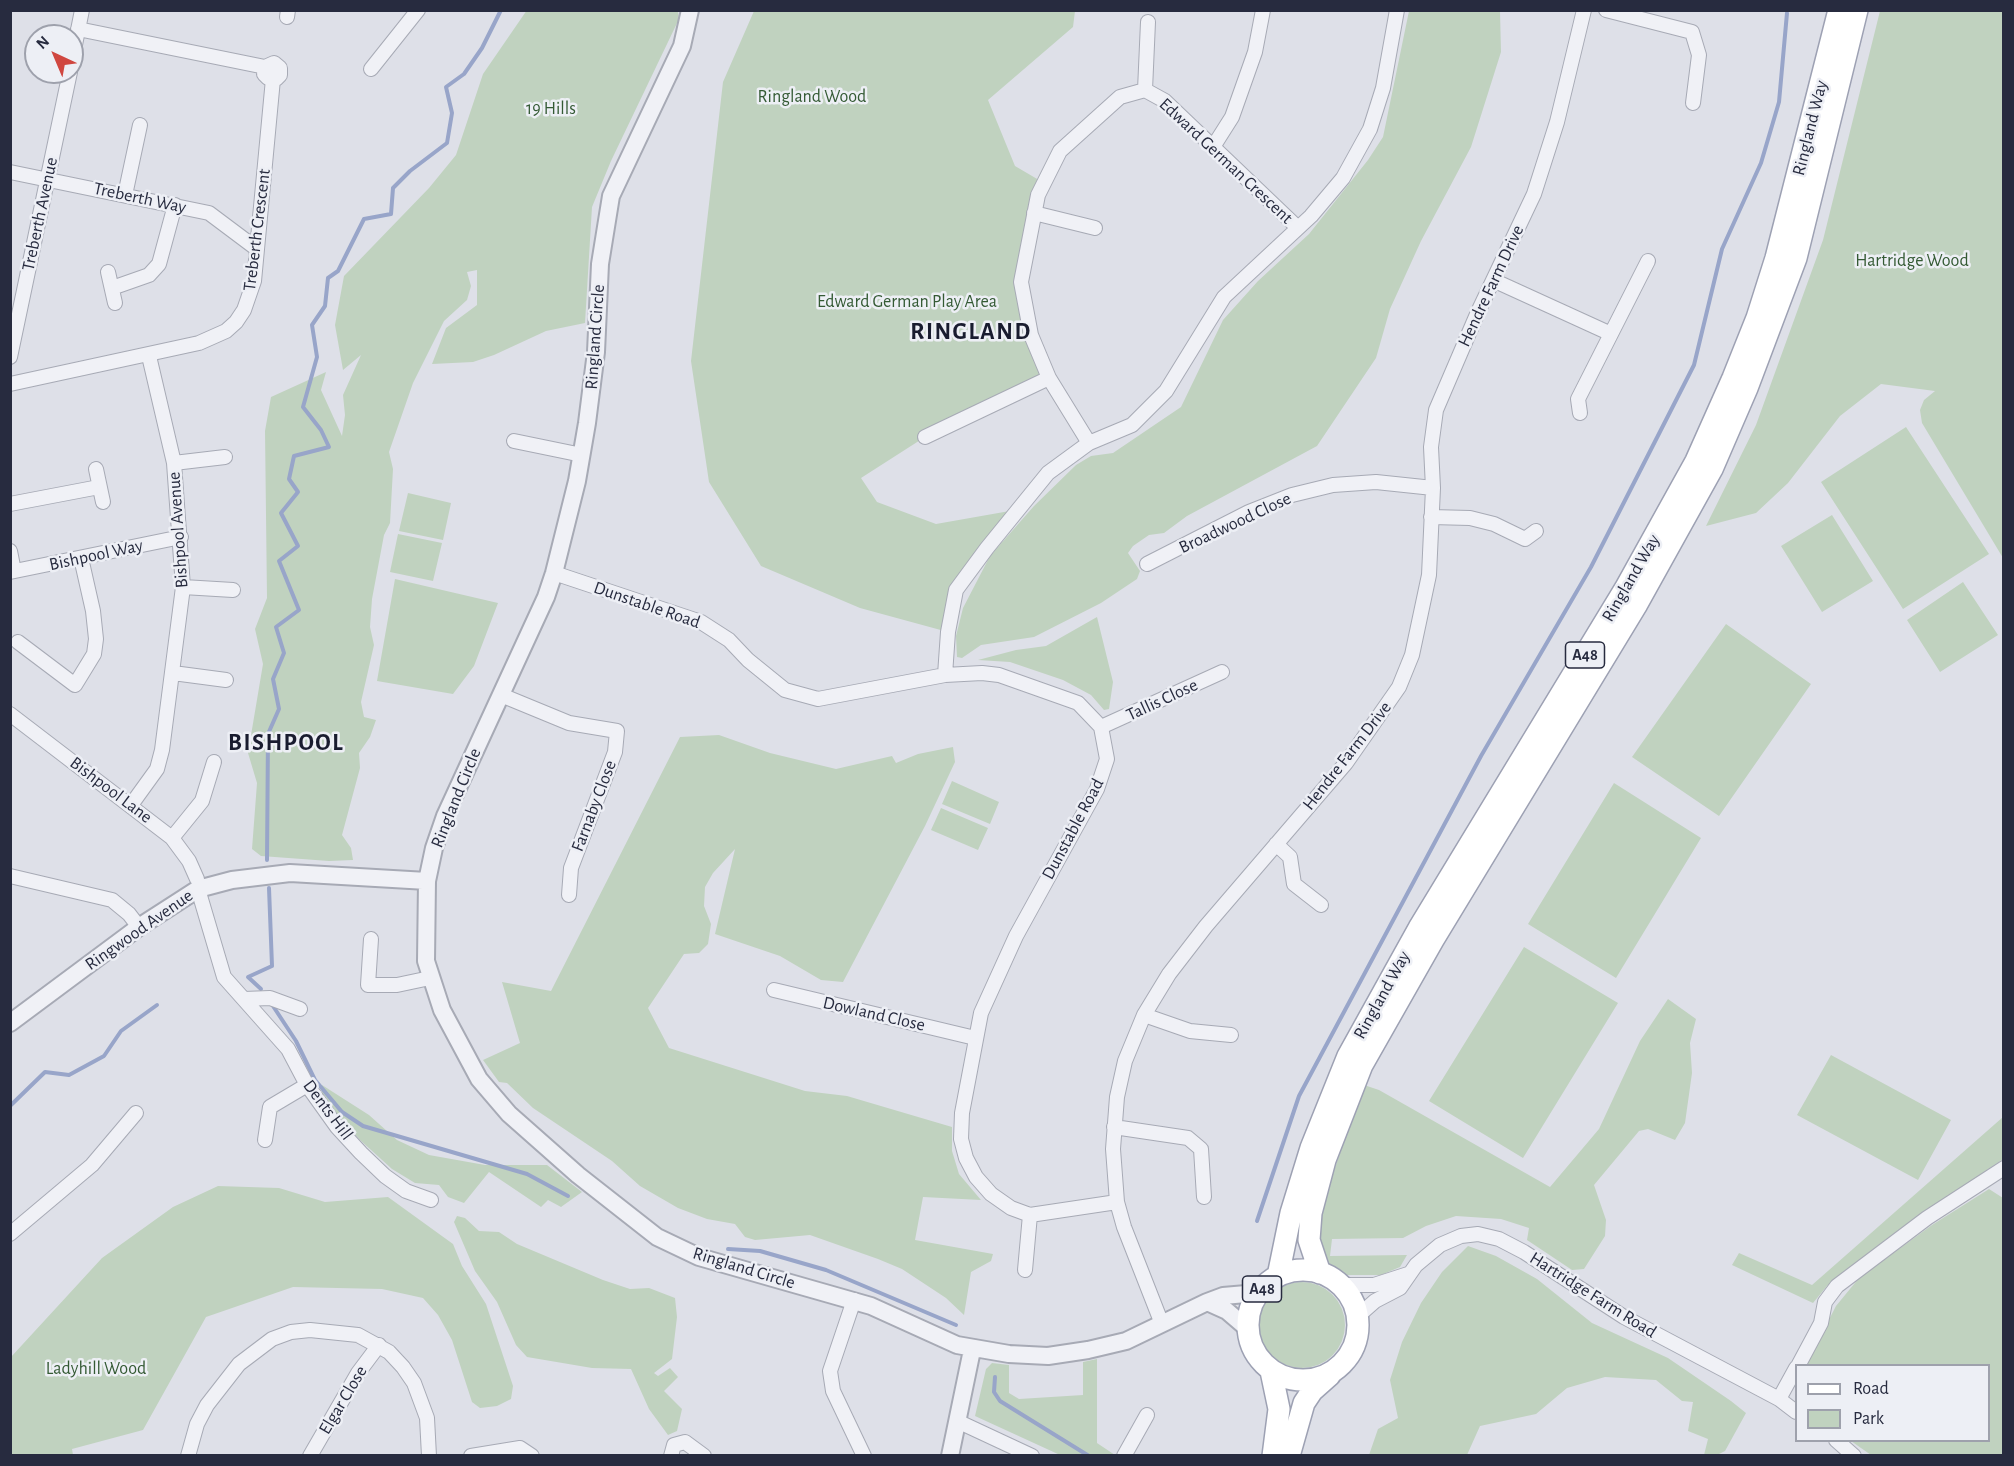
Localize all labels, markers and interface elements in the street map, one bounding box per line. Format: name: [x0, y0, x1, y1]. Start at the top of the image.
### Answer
north arrow: [24, 24, 84, 84]
text: N: [33, 33, 52, 52]
street label: Ringland Way: [1788, 78, 1832, 178]
park label: Ringland Wood: [758, 86, 866, 108]
street label: Edward German Crescent: [1155, 93, 1297, 229]
park label: 19 Hills: [526, 98, 576, 120]
street label: Treberth Avenue: [17, 155, 63, 273]
street label: Treberth Crescent: [239, 168, 275, 292]
street label: Treberth Way: [92, 178, 188, 218]
street label: Hendre Farm Drive: [1453, 222, 1529, 350]
park label: Hartridge Wood: [1855, 250, 1969, 272]
street label: Ringland Circle: [581, 284, 609, 390]
park label: Edward German Play Area: [817, 291, 997, 313]
district label: RINGLAND: [910, 318, 1032, 346]
street label: Bishpool Avenue: [163, 471, 193, 589]
street label: Broadwood Close: [1176, 488, 1294, 558]
street label: Ringland Way: [1597, 530, 1665, 626]
street label: Bishpool Way: [47, 535, 145, 575]
street label: Dunstable Road: [591, 577, 703, 633]
road number: A48: [1566, 642, 1604, 668]
street label: Tallis Close: [1123, 674, 1201, 726]
street label: Hendre Farm Drive: [1298, 697, 1396, 815]
district label: BISHPOOL: [228, 729, 344, 757]
street label: Ringland Circle: [426, 745, 486, 851]
street label: Bishpool Lane: [66, 752, 156, 828]
street label: Farnaby Close: [567, 757, 621, 855]
street label: Dunstable Road: [1037, 775, 1109, 883]
street label: Ringwood Avenue: [81, 885, 197, 975]
street label: Ringland Way: [1349, 947, 1415, 1043]
street label: Dowland Close: [821, 992, 927, 1036]
street label: Dents Hill: [298, 1075, 358, 1145]
street label: Ringland Circle: [690, 1242, 798, 1294]
street label: Hartridge Farm Road: [1526, 1247, 1660, 1343]
road number: A48: [1242, 1276, 1282, 1302]
park label: Ladyhill Wood: [46, 1358, 146, 1380]
street label: Elgar Close: [314, 1362, 372, 1438]
legend: [1795, 1364, 1990, 1442]
text: Road: [1853, 1380, 1889, 1398]
text: Park: [1853, 1410, 1884, 1428]

